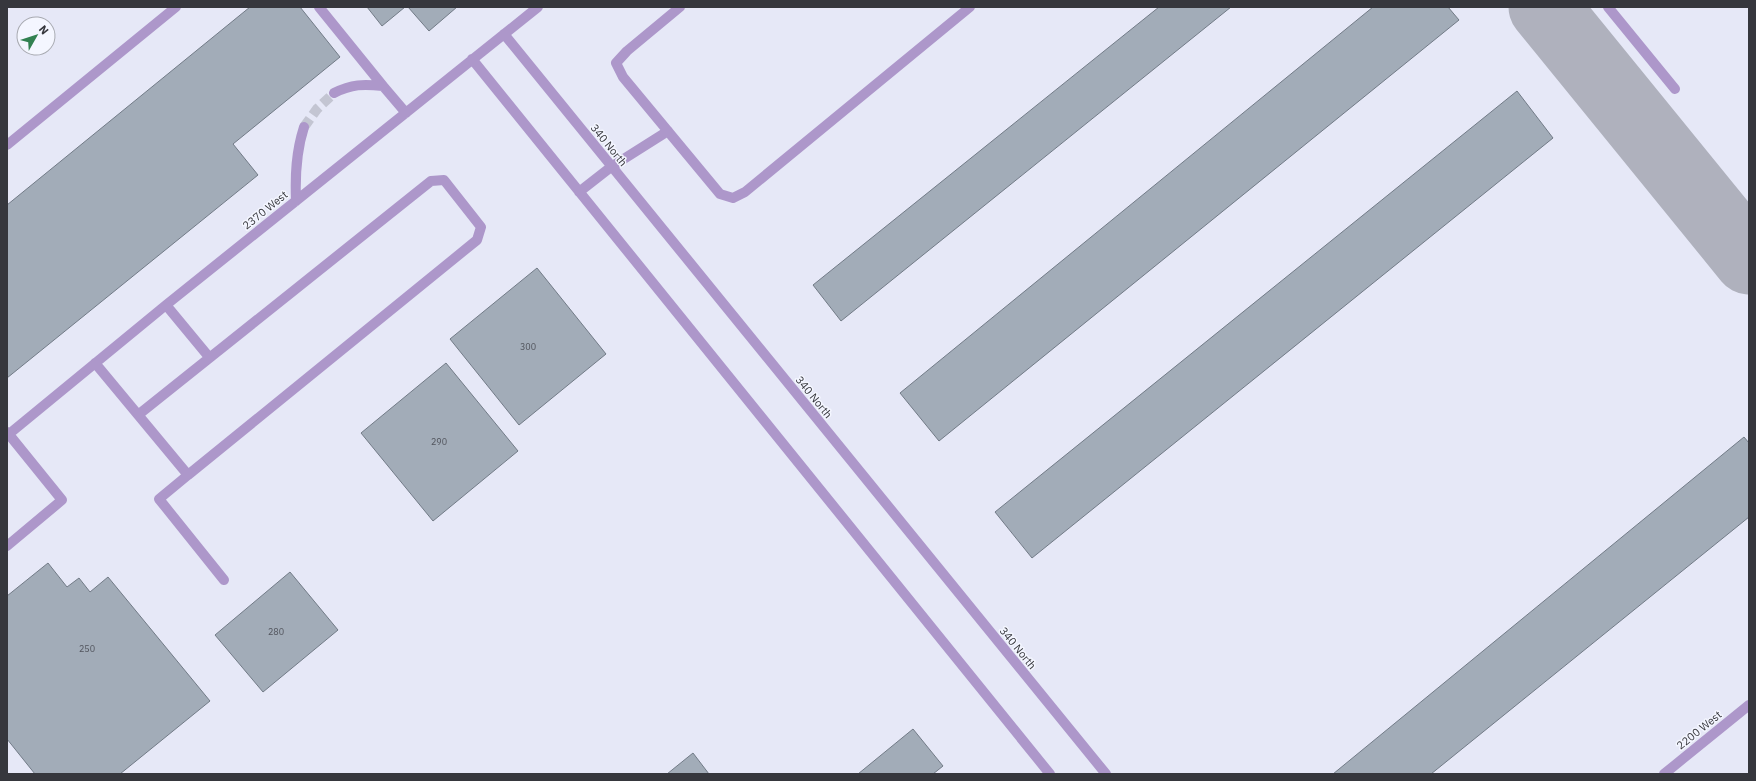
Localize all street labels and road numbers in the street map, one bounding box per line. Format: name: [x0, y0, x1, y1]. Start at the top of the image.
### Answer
street label: 340 North: [588, 121, 630, 169]
street label: 2370 West: [240, 188, 290, 232]
street label: 340 North: [793, 373, 835, 421]
street label: 340 North: [997, 624, 1039, 672]
street label: 2200 West: [1674, 708, 1724, 752]

